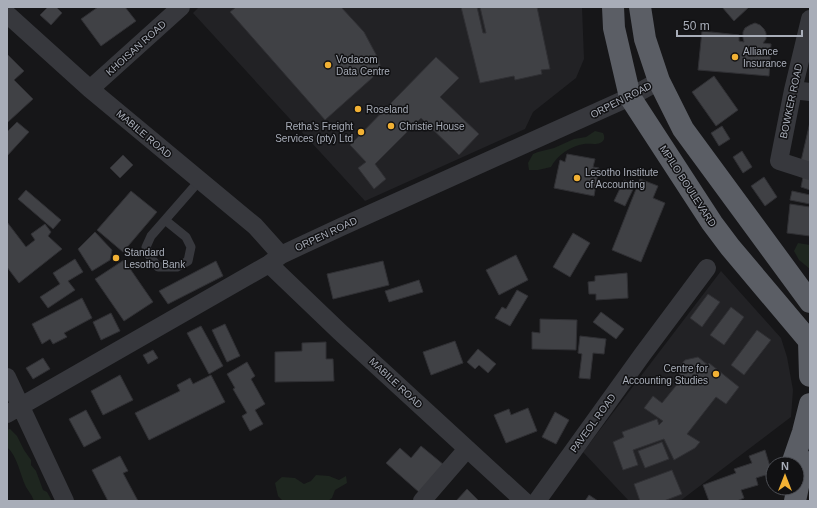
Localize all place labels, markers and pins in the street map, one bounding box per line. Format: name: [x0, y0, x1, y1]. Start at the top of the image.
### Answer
place label: Alliance Insurance: [743, 46, 787, 69]
marker: Alliance Insurance: [730, 52, 740, 62]
place label: Vodacom Data Centre: [336, 54, 390, 77]
marker: Vodacom Data Centre: [323, 60, 333, 70]
marker: Roseland: [353, 104, 363, 114]
place label: Roseland: [366, 104, 408, 115]
place label: Retha's Freight Services (pty) Ltd: [275, 121, 353, 144]
marker: Christie House: [386, 121, 396, 131]
place label: Christie House: [399, 121, 465, 132]
marker: Retha's Freight Services (pty) Ltd: [356, 127, 366, 137]
place label: Lesotho Institute of Accounting: [585, 167, 659, 190]
marker: Lesotho Institute of Accounting: [572, 173, 582, 183]
place label: Standard Lesotho Bank: [124, 247, 186, 270]
marker: Standard Lesotho Bank: [111, 253, 121, 263]
place label: Centre for Accounting Studies: [622, 363, 709, 386]
marker: Centre for Accounting Studies: [711, 369, 721, 379]

